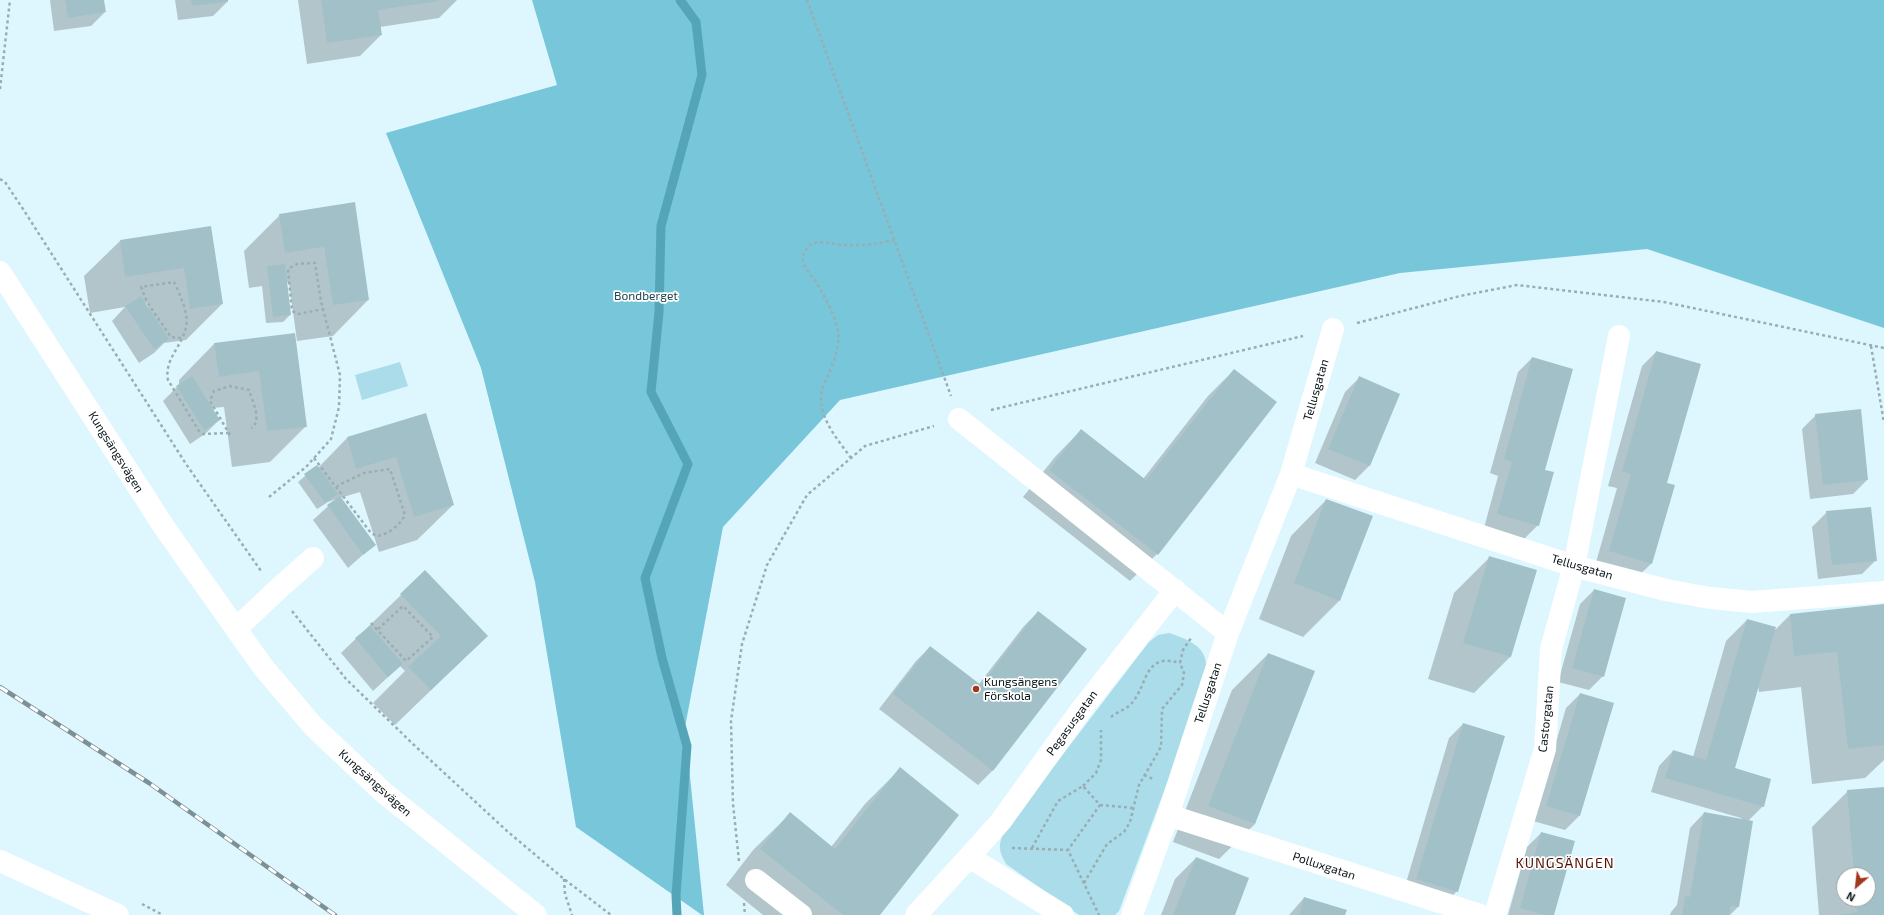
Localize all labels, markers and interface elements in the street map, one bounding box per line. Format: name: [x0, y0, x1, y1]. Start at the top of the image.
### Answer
park label: Bondberget: [614, 289, 678, 303]
street label: Tellusgatan: [1300, 357, 1332, 423]
street label: Kungsängsvägen: [85, 409, 147, 495]
street label: Tellusgatan: [1549, 551, 1615, 583]
street label: Tellusgatan: [1191, 661, 1225, 725]
place label: Kungsängens Förskola: [984, 675, 1057, 703]
marker: Kungsängens Förskola: [971, 684, 981, 694]
street label: Castorgatan: [1535, 685, 1557, 753]
street label: Pegasusgatan: [1044, 688, 1100, 758]
street label: Kungsängsvägen: [336, 747, 414, 819]
street label: Polluxgatan: [1291, 849, 1357, 883]
district label: KUNGSÄNGEN: [1515, 855, 1615, 871]
north arrow: [1836, 867, 1876, 907]
text: N: [1844, 890, 1857, 905]

